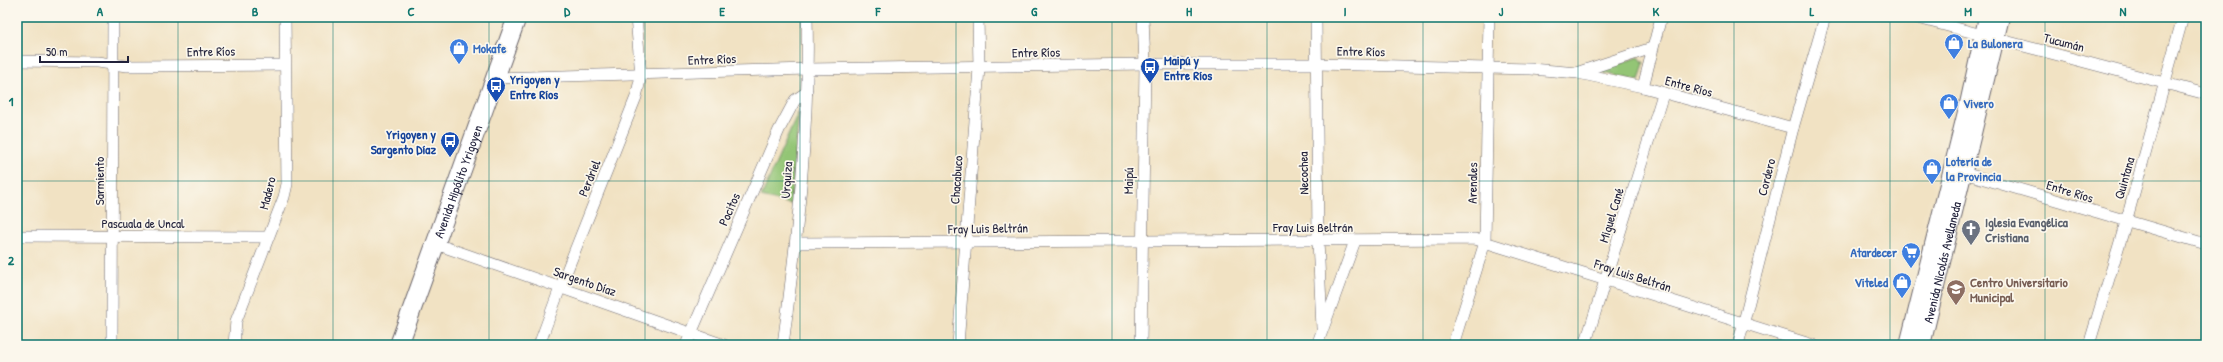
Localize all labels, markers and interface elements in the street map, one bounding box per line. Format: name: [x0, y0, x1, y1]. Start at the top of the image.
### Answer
text: A: [97, 2, 104, 20]
text: B: [252, 2, 259, 20]
text: C: [407, 2, 415, 20]
text: D: [564, 2, 571, 20]
text: E: [719, 2, 725, 20]
text: F: [875, 2, 882, 20]
text: G: [1031, 2, 1038, 20]
text: H: [1186, 2, 1192, 20]
text: I: [1343, 2, 1347, 20]
text: J: [1499, 2, 1504, 20]
text: K: [1653, 2, 1660, 20]
text: L: [1810, 2, 1815, 20]
text: M: [1964, 2, 1972, 20]
text: N: [2120, 2, 2127, 20]
street label: Tucumán: [2042, 28, 2086, 56]
shop icon: La Bulonera: [1943, 32, 1965, 60]
place label: La Bulonera: [1968, 34, 2023, 52]
shop icon: Mokafe: [448, 37, 470, 65]
scale bar: [40, 38, 128, 64]
place label: Mokafe: [473, 39, 507, 57]
street label: Entre Ríos: [187, 42, 235, 60]
street label: Entre Ríos: [1337, 42, 1385, 60]
text: 50 m: [46, 43, 67, 60]
street label: Entre Ríos: [1012, 43, 1060, 61]
street label: Entre Ríos: [688, 49, 736, 69]
place label: Maipú y Entre Ríos: [1164, 51, 1212, 84]
bus stop icon: Maipú y Entre Ríos: [1139, 56, 1161, 84]
place label: Yrigoyen y Entre Ríos: [510, 70, 560, 103]
street label: Entre Ríos: [1663, 71, 1715, 101]
bus stop icon: Yrigoyen y Entre Ríos: [485, 75, 507, 103]
text: 1: [9, 92, 14, 110]
shop icon: Vivero: [1938, 92, 1960, 120]
place label: Vivero: [1963, 94, 1995, 112]
street label: Avenida Hipólito Yrigoyen: [429, 122, 487, 240]
place label: Yrigoyen y Sargento Díaz: [371, 125, 436, 159]
bus stop icon: Yrigoyen y Sargento Díaz: [439, 130, 461, 158]
street label: Necochea: [1294, 151, 1312, 195]
place label: Lotería de la Provincia: [1946, 152, 2002, 185]
street label: Chacabuco: [945, 155, 967, 205]
street label: Quintana: [2109, 155, 2139, 201]
street label: Perdriel: [574, 156, 605, 199]
street label: Cordero: [1753, 156, 1779, 198]
street label: Sarmiento: [90, 157, 108, 205]
shop icon: Lotería de la Provincia: [1921, 157, 1943, 185]
street label: Urquiza: [776, 161, 796, 199]
street label: Arenales: [1463, 162, 1481, 204]
street label: Maipú: [1119, 168, 1137, 194]
street label: Madero: [254, 175, 280, 211]
street label: Entre Ríos: [2044, 175, 2096, 207]
street label: Miguel Cané: [1594, 185, 1628, 245]
street label: Pocitos: [714, 190, 744, 228]
street label: Avenida Nicolás Avellaneda: [1919, 200, 1965, 325]
place label: Iglesia Evangélica Cristiana: [1985, 213, 2069, 246]
street label: Pascuala de Uncal: [101, 214, 185, 232]
street label: Fray Luis Beltrán: [947, 218, 1028, 238]
street label: Fray Luis Beltrán: [1272, 218, 1353, 236]
church icon: Iglesia Evangélica Cristiana: [1960, 218, 1982, 246]
supermarket icon: Atardecer: [1900, 241, 1922, 269]
place label: Atardecer: [1851, 243, 1898, 261]
text: 2: [8, 251, 15, 269]
street label: Fray Luis Beltrán: [1591, 254, 1674, 296]
street label: Sargento Díaz: [551, 262, 619, 300]
shop icon: Viteled: [1891, 271, 1913, 299]
place label: Viteled: [1854, 273, 1889, 291]
place label: Centro Universitario Municipal: [1970, 273, 2069, 307]
school or university icon: Centro Universitario Municipal: [1945, 278, 1967, 306]

